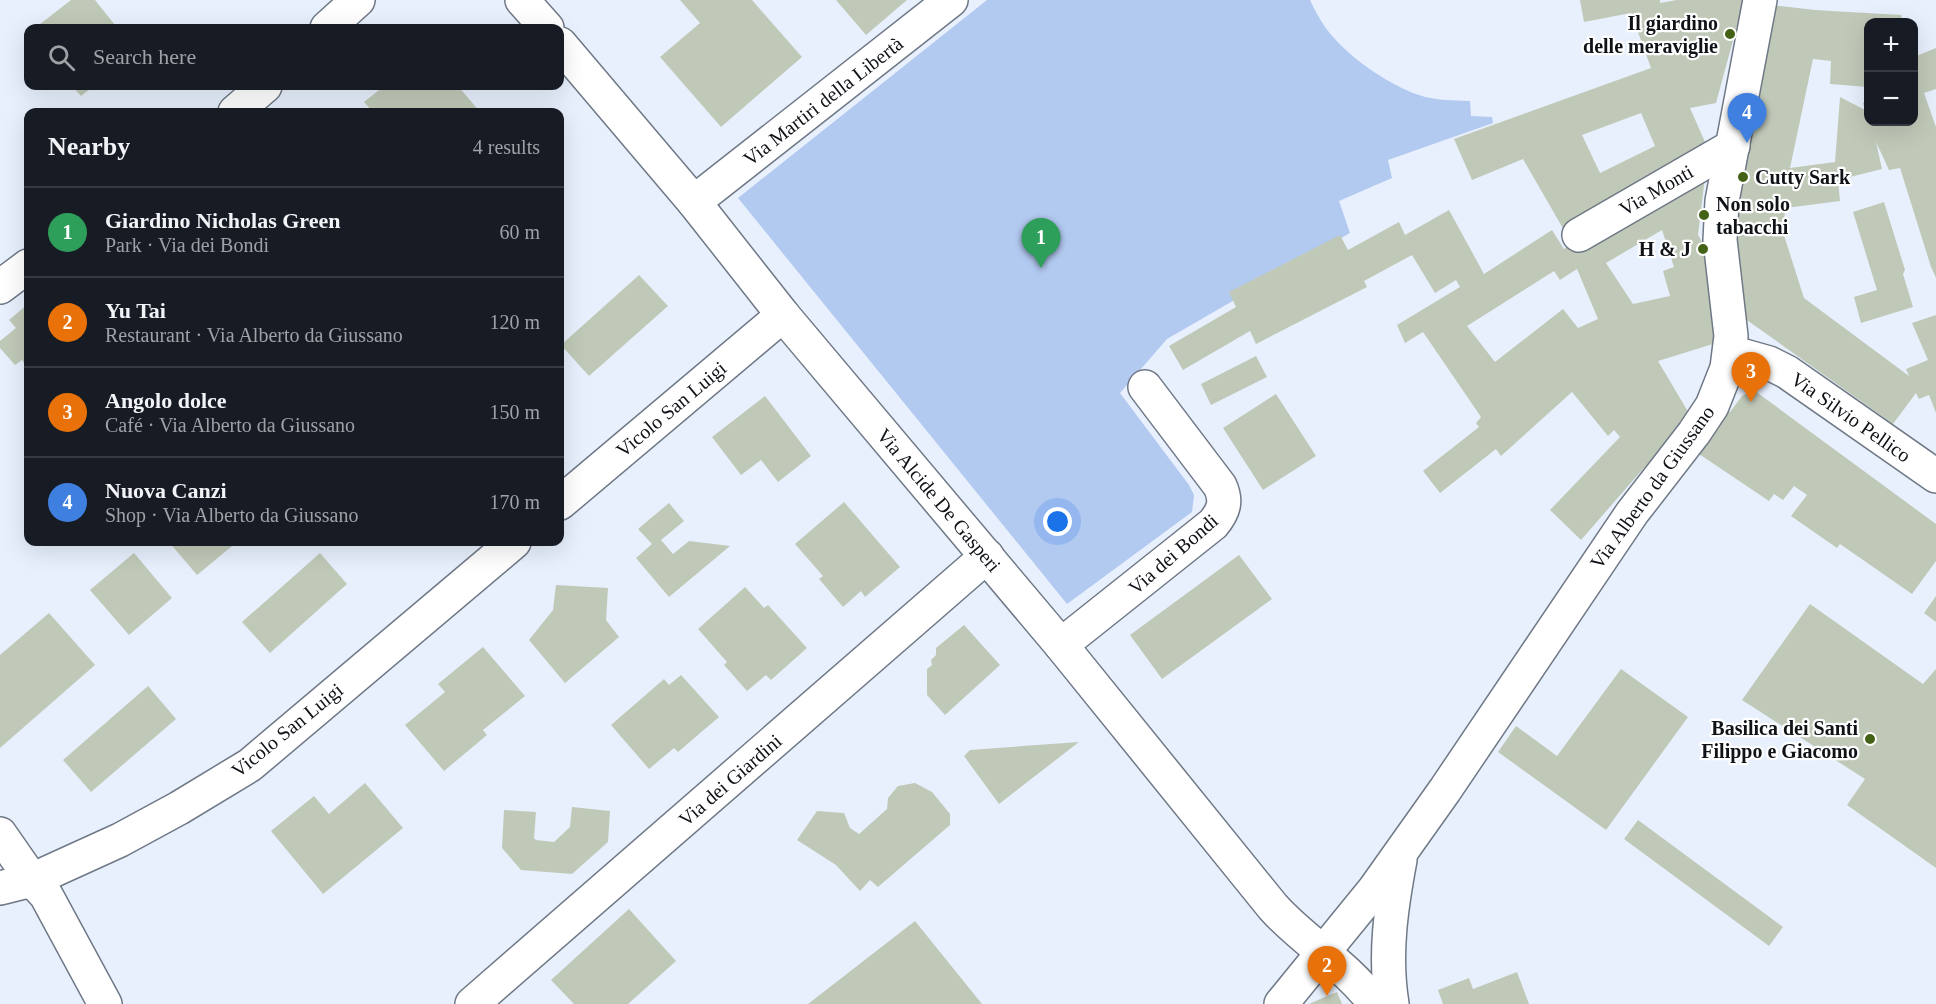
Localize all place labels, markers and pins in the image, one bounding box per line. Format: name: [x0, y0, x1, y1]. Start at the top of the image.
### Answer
place label: Il giardino delle meraviglie: [1583, 12, 1718, 58]
marker: Il giardino delle meraviglie: [1723, 27, 1737, 41]
pin: 4: [1728, 94, 1766, 143]
place label: Cutty Sark: [1755, 166, 1851, 189]
marker: Cutty Sark: [1736, 170, 1750, 184]
place label: Non solo tabacchi: [1716, 193, 1790, 238]
marker: Non solo tabacchi: [1697, 208, 1711, 222]
pin: 1: [1022, 218, 1060, 268]
place label: H & J: [1639, 238, 1691, 260]
marker: H & J: [1696, 242, 1710, 256]
pin: 3: [1732, 352, 1770, 402]
place label: Basilica dei Santi Filippo e Giacomo: [1701, 717, 1858, 763]
marker: Basilica dei Santi Filippo e Giacomo: [1863, 732, 1877, 746]
pin: 2: [1308, 946, 1346, 996]

